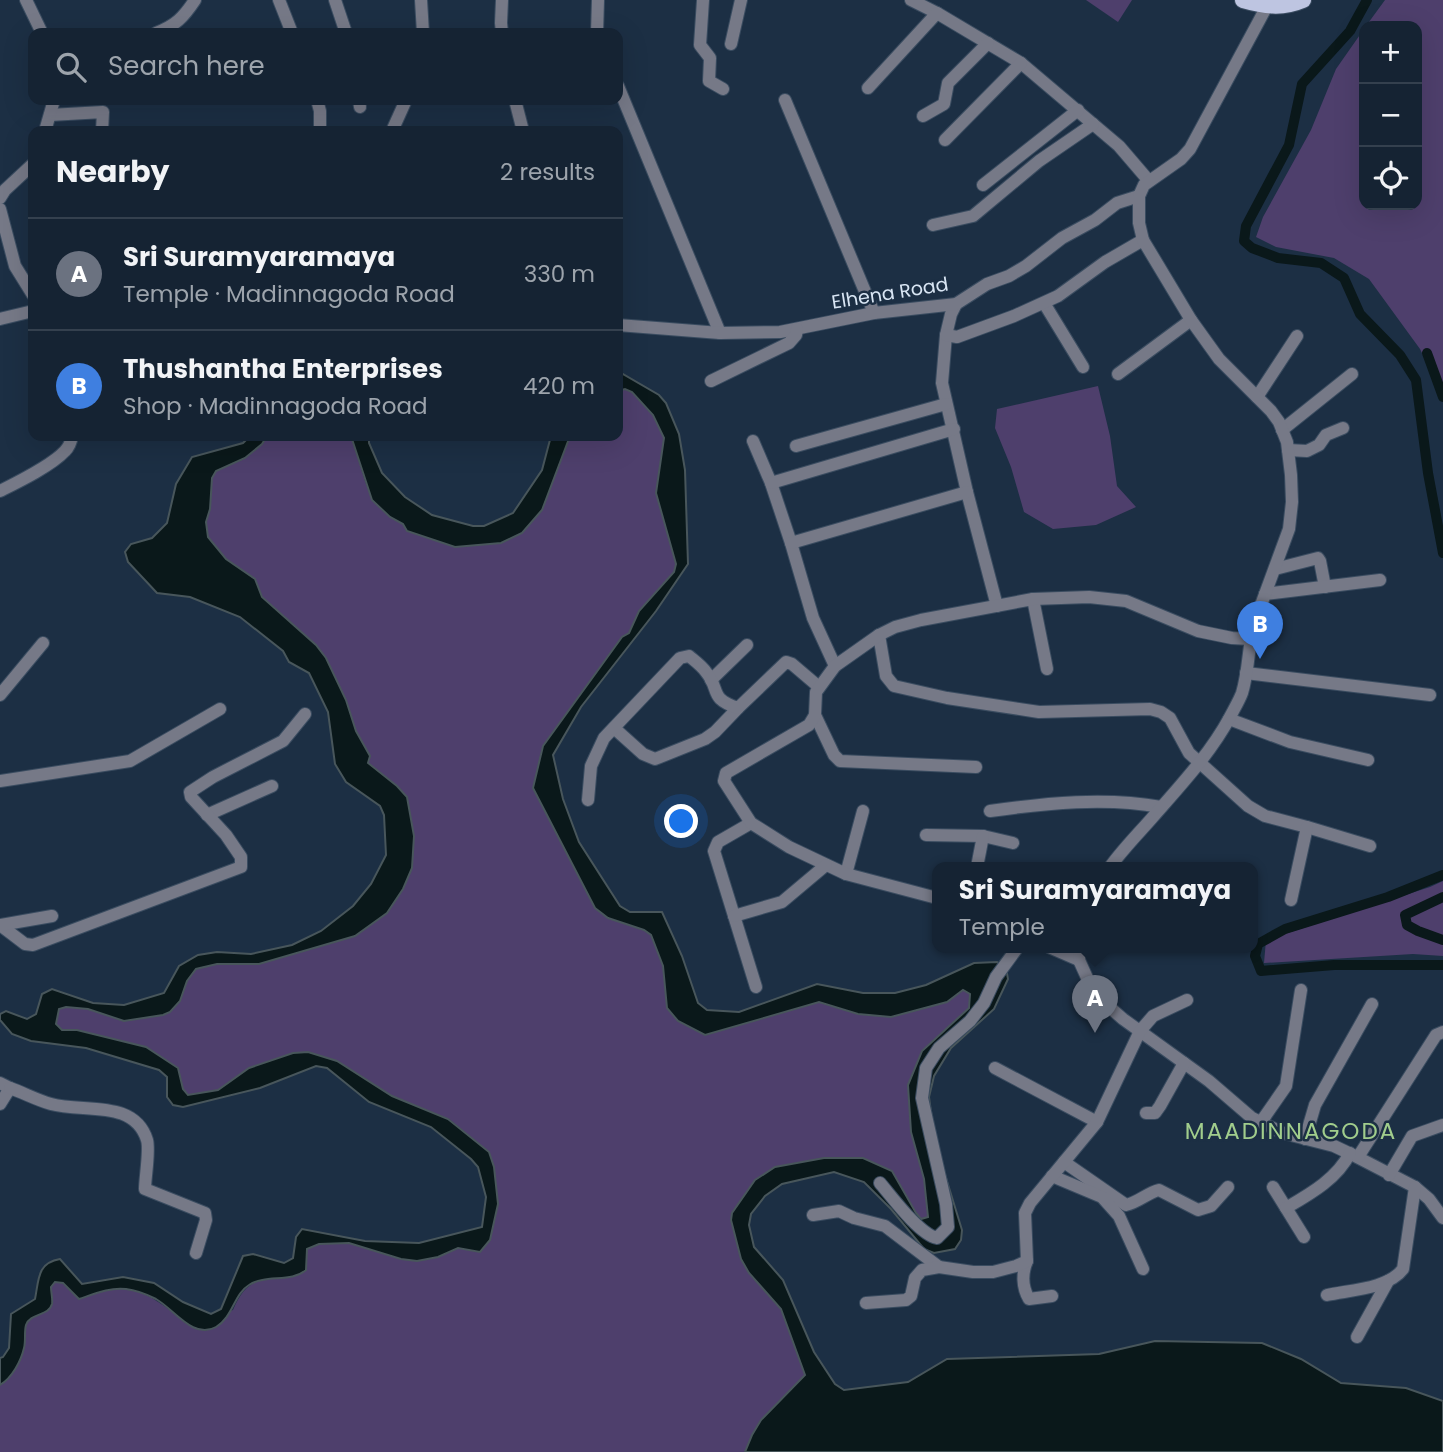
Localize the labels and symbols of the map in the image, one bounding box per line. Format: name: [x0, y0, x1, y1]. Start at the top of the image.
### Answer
street label: Elhena Road: [830, 270, 950, 316]
pin: B: [1237, 601, 1283, 659]
your location: [664, 804, 698, 838]
pin: A: [1072, 975, 1118, 1033]
district label: MAADINNAGODA: [1185, 1115, 1397, 1147]

